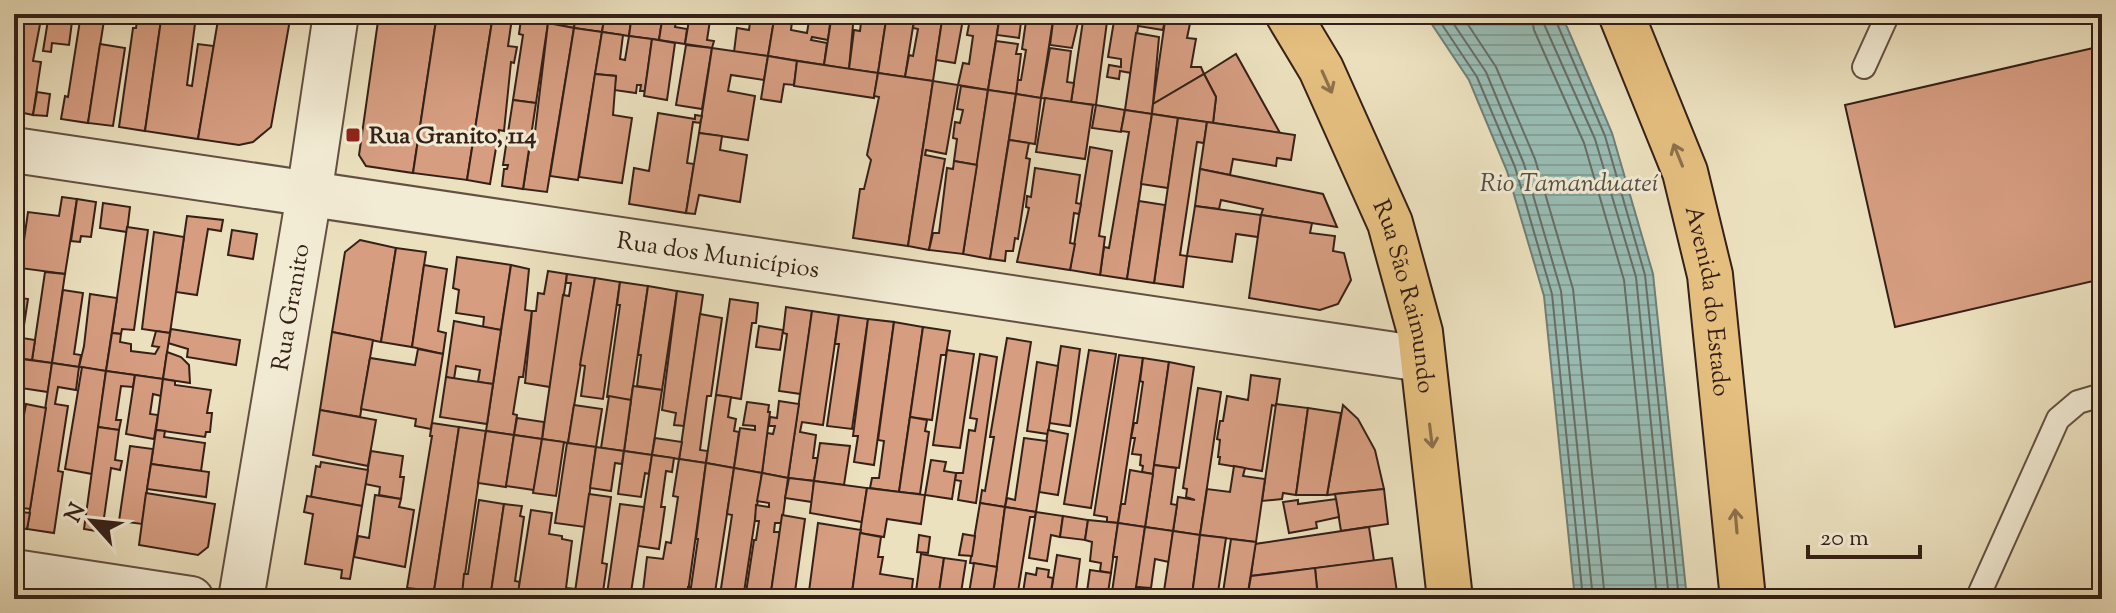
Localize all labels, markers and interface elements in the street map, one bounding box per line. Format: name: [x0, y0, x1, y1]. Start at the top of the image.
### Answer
one-way arrow: [1320, 69, 1335, 93]
place label: Rua Granito, 114: [369, 120, 536, 154]
marker: Rua Granito, 114: [344, 126, 362, 144]
one-way arrow: [1670, 143, 1684, 168]
water label: Rio Tamanduateí: [1480, 166, 1659, 203]
street label: Rua São Raimundo: [1363, 195, 1442, 395]
street label: Avenida do Estado: [1675, 203, 1737, 398]
street label: Rua dos Municípios: [614, 225, 821, 288]
street label: Rua Granito: [265, 241, 320, 374]
one-way arrow: [1424, 423, 1439, 448]
north arrow: [52, 481, 132, 561]
text: N: [59, 498, 95, 528]
one-way arrow: [1728, 508, 1743, 535]
scale bar: [1808, 509, 1920, 559]
text: 20 m: [1820, 522, 1869, 556]

